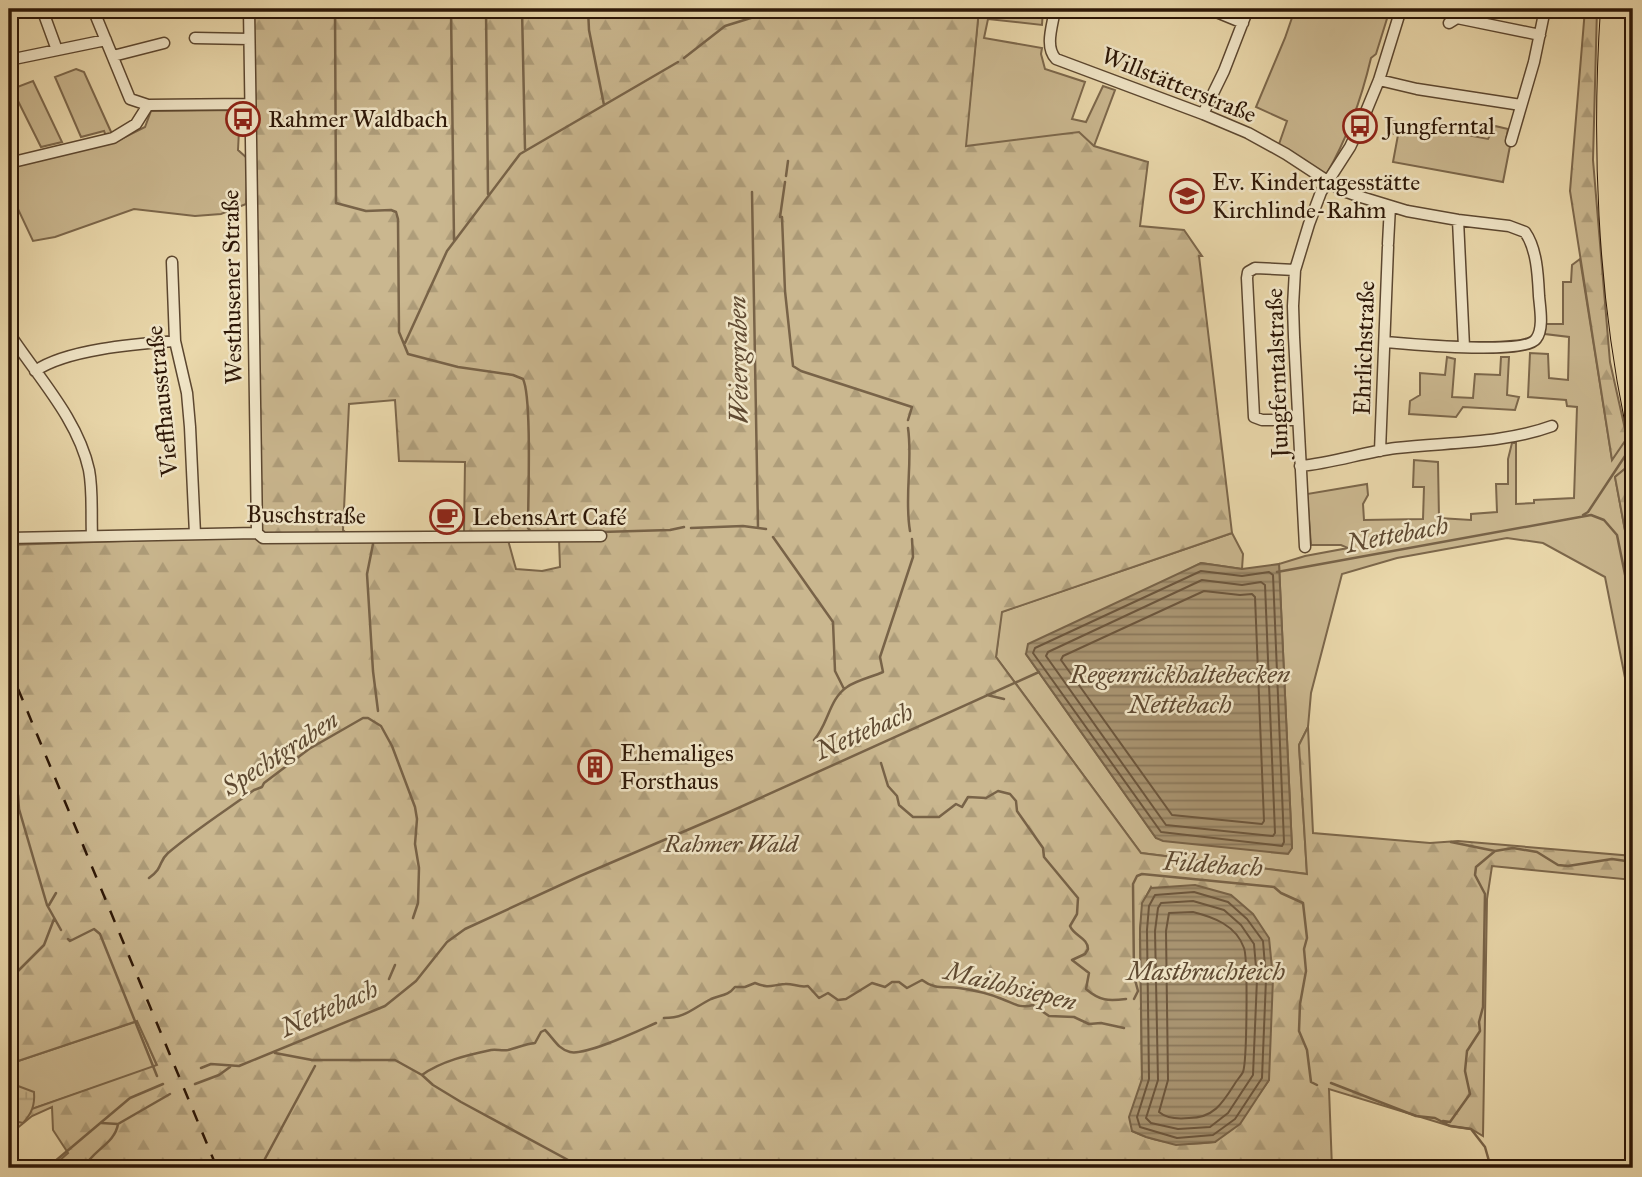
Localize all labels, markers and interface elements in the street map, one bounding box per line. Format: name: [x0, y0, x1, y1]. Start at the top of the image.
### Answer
street label: Willstätterstraße: [1097, 40, 1261, 130]
bus stop icon: Rahmer Waldbach: [224, 100, 262, 138]
place label: Rahmer Waldbach: [268, 104, 448, 134]
bus stop icon: Jungferntal: [1341, 107, 1379, 145]
place label: Jungferntal: [1381, 111, 1496, 141]
place label: Ev. Kindertagesstätte Kirchlinde-Rahm: [1212, 167, 1420, 225]
school or university icon: Ev. Kindertagesstätte Kirchlinde-Rahm: [1168, 177, 1206, 215]
street label: Westhusener Straße: [215, 189, 249, 385]
street label: Ehrlichstraße: [1347, 280, 1381, 416]
street label: Jungferntalstraße: [1259, 288, 1295, 461]
water label: Weiergraben: [721, 295, 755, 425]
street label: Vieffhausstraße: [139, 324, 185, 479]
cafe icon: LebensArt Café: [428, 498, 466, 536]
street label: Buschstraße: [246, 499, 366, 531]
place label: LebensArt Café: [472, 502, 627, 532]
water label: Nettebach: [1341, 508, 1451, 560]
water label: Regenrückhaltebecken Nettebach: [1069, 658, 1291, 720]
water label: Nettebach: [808, 695, 918, 767]
water label: Spechtgraben: [215, 703, 345, 804]
place label: Ehemaliges Forsthaus: [620, 738, 734, 796]
building icon: Ehemaliges Forsthaus: [576, 748, 614, 786]
park label: Rahmer Wald: [663, 829, 800, 859]
water label: Fildebach: [1161, 844, 1264, 883]
water label: Mailohsiepen: [939, 953, 1081, 1019]
water label: Mastbruchteich: [1124, 955, 1286, 987]
water label: Nettebach: [273, 972, 383, 1044]

